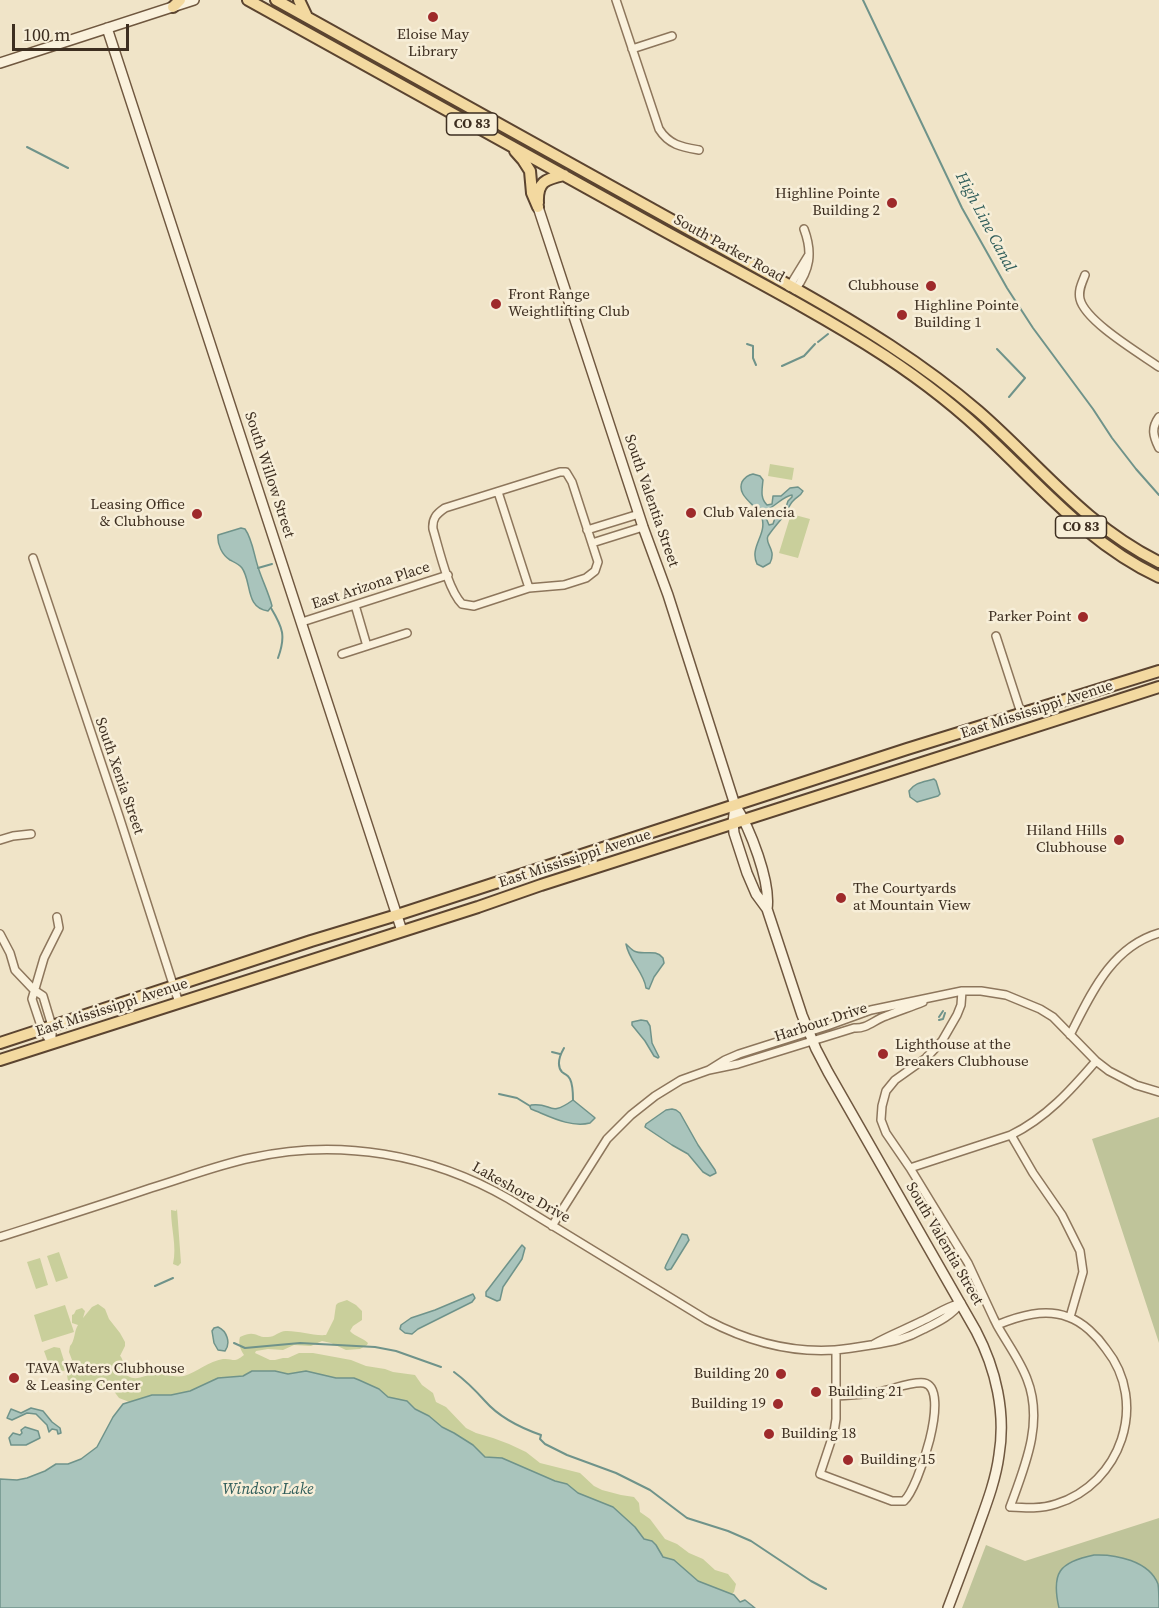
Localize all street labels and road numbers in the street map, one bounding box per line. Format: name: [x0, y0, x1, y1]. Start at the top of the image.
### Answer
road number: CO 83: [446, 113, 498, 135]
street label: South Parker Road: [670, 211, 788, 287]
street label: South Willow Street: [240, 410, 298, 540]
street label: South Valentia Street: [620, 432, 682, 570]
road number: CO 83: [1056, 516, 1106, 538]
street label: East Arizona Place: [310, 558, 432, 614]
street label: East Mississippi Avenue: [959, 677, 1115, 743]
street label: South Xenia Street: [91, 715, 147, 837]
street label: East Mississippi Avenue: [497, 826, 653, 892]
street label: East Mississippi Avenue: [34, 975, 190, 1041]
street label: Harbour Drive: [772, 999, 870, 1047]
street label: Lakeshore Drive: [469, 1159, 573, 1227]
street label: South Valentia Street: [901, 1179, 987, 1309]

